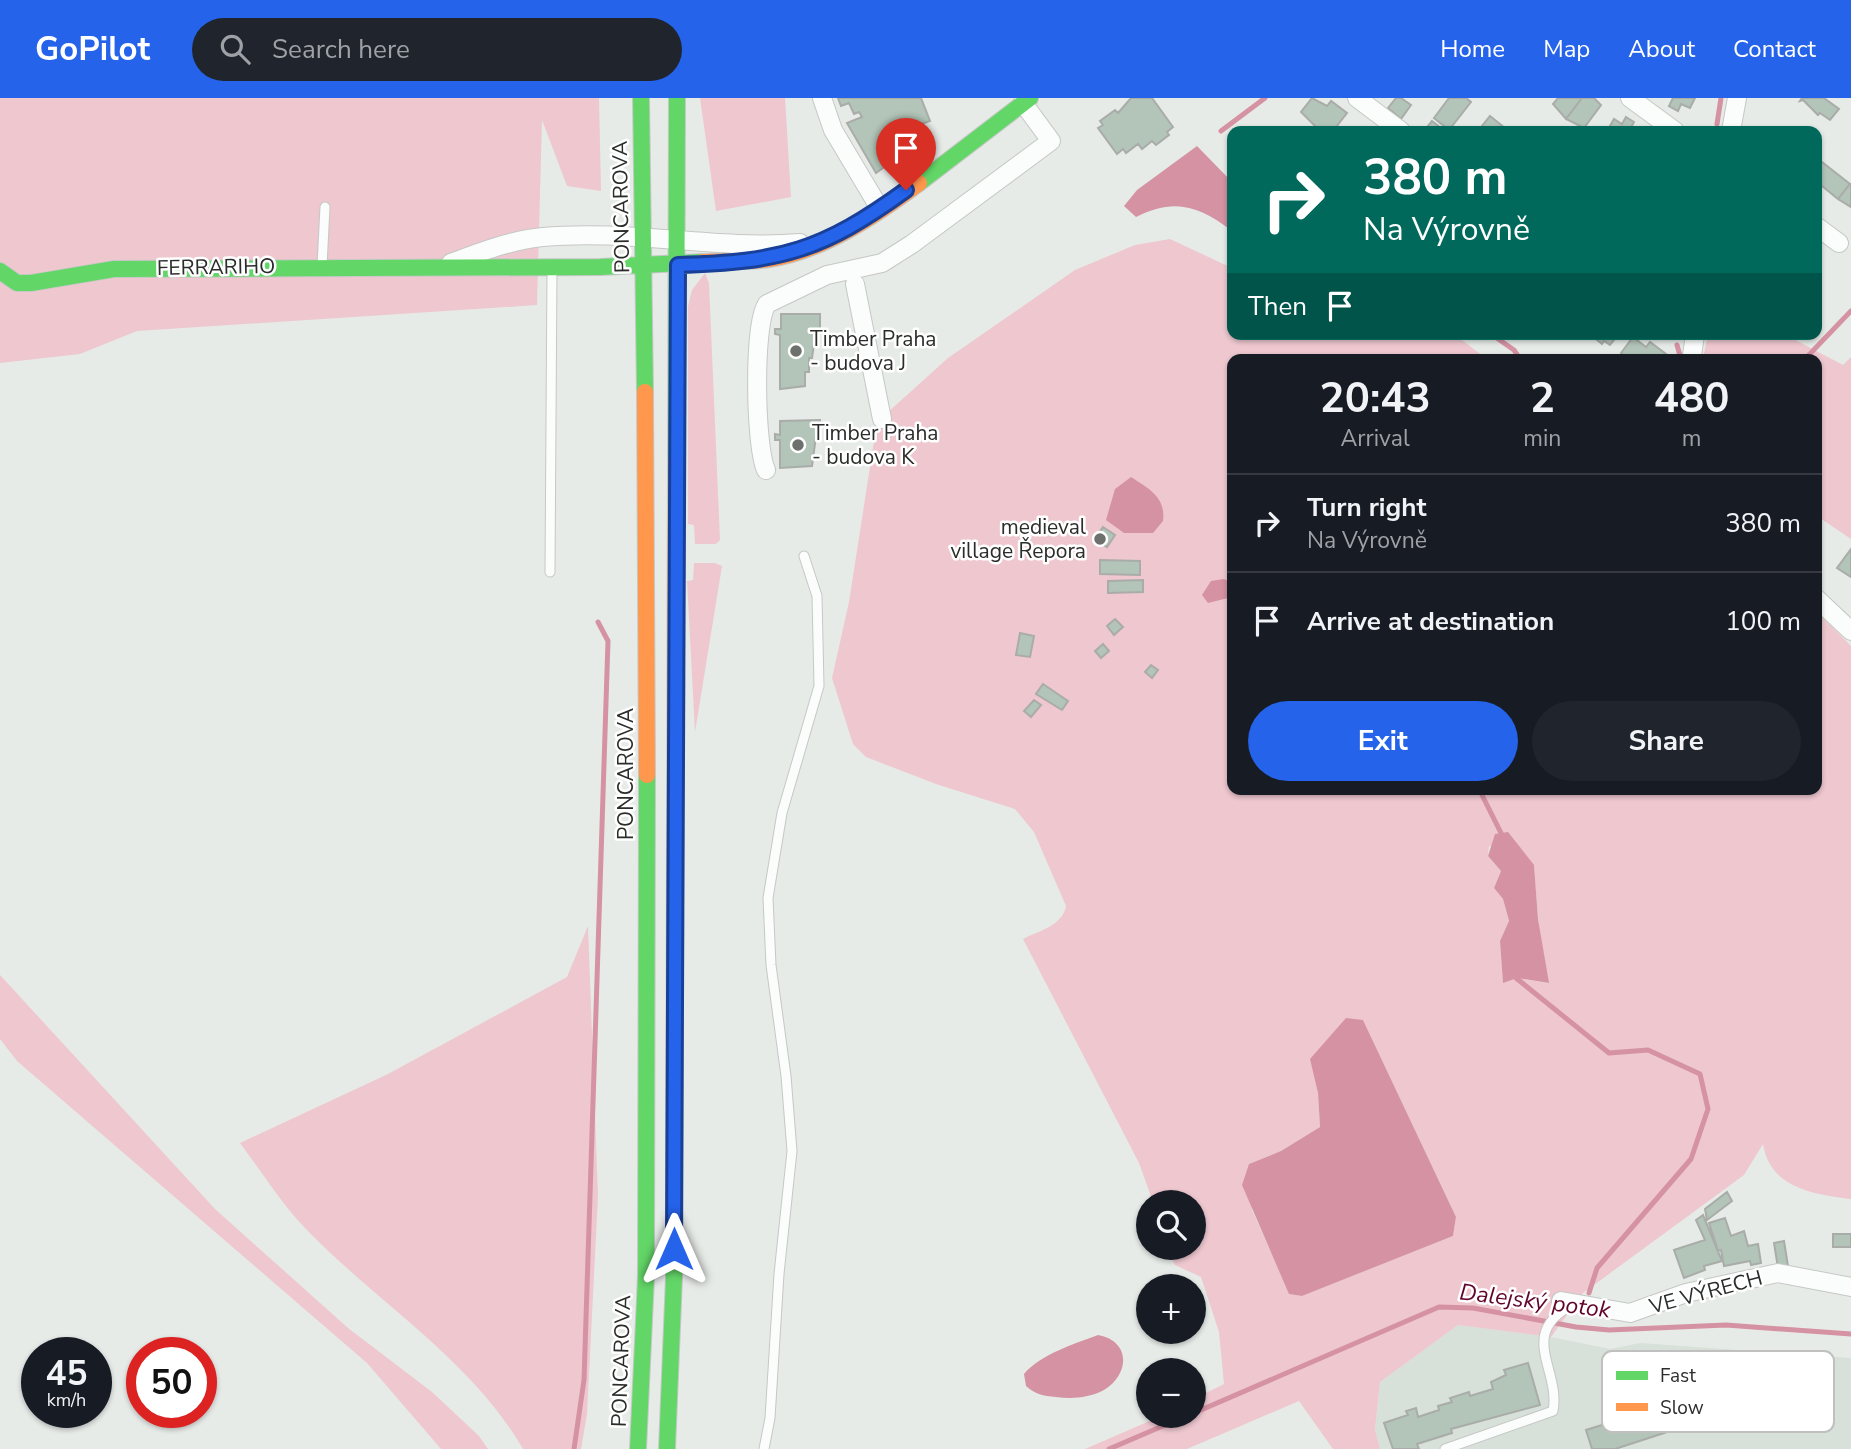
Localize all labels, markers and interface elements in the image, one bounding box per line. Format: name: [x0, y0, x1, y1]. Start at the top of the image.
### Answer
search box: [192, 18, 682, 81]
text: GoPilot: [35, 27, 150, 72]
icon: search: [216, 30, 254, 68]
text: Search here: [272, 32, 410, 67]
text: Home: [1440, 33, 1505, 65]
text: Map: [1543, 33, 1590, 65]
text: About: [1628, 33, 1695, 65]
text: Contact: [1733, 33, 1816, 65]
pin: [876, 118, 936, 190]
icon: arrive: [887, 129, 925, 167]
street label: PONCAROVA: [606, 141, 636, 273]
text: 380 m: [1363, 144, 1507, 211]
icon: right: [1248, 154, 1339, 245]
text: Na Výrovně: [1363, 208, 1530, 251]
street label: FERRARIHO: [157, 252, 275, 282]
icon: arrive: [1321, 287, 1359, 325]
text: Then: [1248, 289, 1307, 324]
place label: Timber Praha - budova J: [810, 325, 937, 377]
marker: Timber Praha - budova J: [788, 343, 804, 359]
text: 20:43: [1320, 370, 1431, 427]
text: 2: [1530, 370, 1555, 427]
text: 480: [1654, 370, 1729, 427]
place label: Timber Praha - budova K: [812, 419, 939, 471]
text: Arrival: [1341, 423, 1410, 454]
text: min: [1523, 423, 1561, 454]
text: m: [1682, 423, 1702, 454]
marker: Timber Praha - budova K: [790, 437, 806, 453]
text: Turn right: [1307, 490, 1426, 525]
icon: right: [1248, 504, 1286, 542]
text: 380 m: [1725, 506, 1801, 541]
place label: medieval village Řepora: [950, 513, 1087, 565]
text: Na Výrovně: [1307, 525, 1427, 556]
marker: medieval village Řepora: [1092, 531, 1108, 547]
icon: arrive: [1248, 602, 1286, 640]
text: Arrive at destination: [1307, 604, 1554, 639]
text: 100 m: [1725, 604, 1801, 639]
button: Exit: [1248, 701, 1518, 781]
button: Share: [1532, 701, 1801, 781]
street label: PONCAROVA: [612, 708, 640, 840]
map controls: [1136, 1190, 1206, 1428]
button: search: [1136, 1190, 1206, 1260]
position arrow: [637, 1212, 711, 1286]
street label: VE VÝRECH: [1645, 1263, 1766, 1321]
button: +: [1136, 1274, 1206, 1344]
water label: Dalejský potok: [1458, 1276, 1613, 1326]
street label: PONCAROVA: [605, 1294, 637, 1428]
speed limit sign: 50: [126, 1337, 217, 1428]
text: 45: [45, 1350, 88, 1397]
legend: [1602, 1351, 1834, 1432]
button: −: [1136, 1358, 1206, 1428]
text: Fast: [1660, 1363, 1696, 1389]
text: km/h: [47, 1388, 86, 1412]
text: Slow: [1660, 1395, 1704, 1421]

